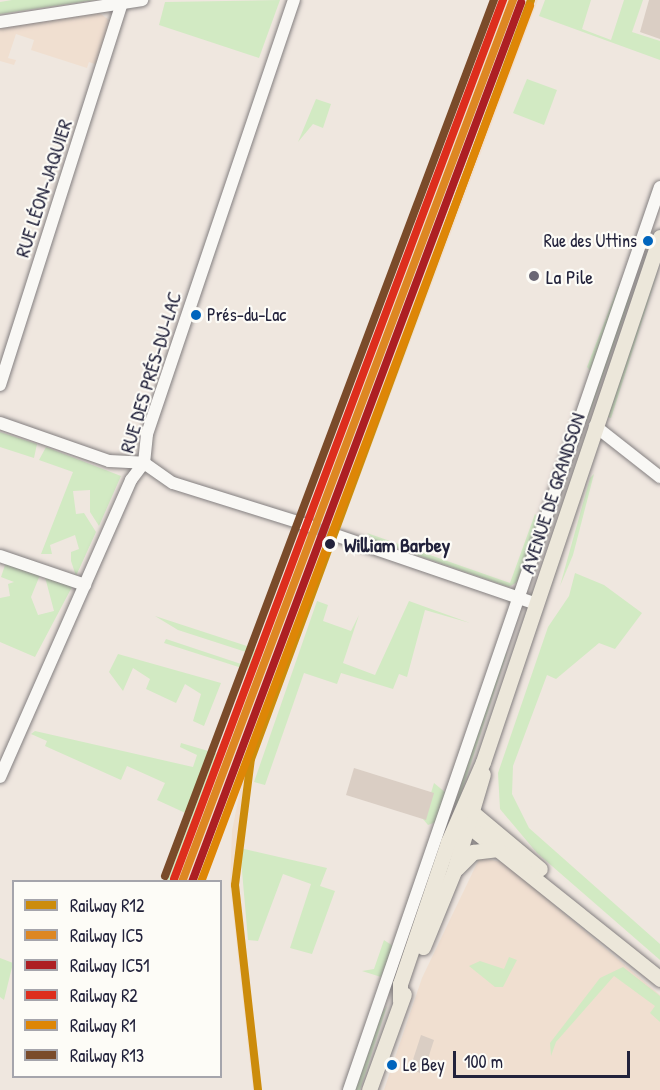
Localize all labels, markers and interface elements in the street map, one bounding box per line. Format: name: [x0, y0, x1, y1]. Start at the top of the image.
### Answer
street label: RUE LÉON-JAQUIER: [9, 116, 77, 260]
place label: Rue des Uttins: [544, 230, 637, 252]
marker: Rue des Uttins: [642, 235, 654, 247]
place label: La Pile: [546, 264, 593, 288]
marker: La Pile: [527, 269, 541, 283]
street label: RUE DES PRÉS-DU-LAC: [114, 289, 186, 455]
place label: Prés-du-Lac: [207, 304, 286, 326]
marker: Prés-du-Lac: [190, 309, 202, 321]
street label: AVENUE DE GRANDSON: [515, 410, 589, 576]
place label: William Barbey: [344, 532, 450, 556]
marker: William Barbey: [321, 535, 339, 553]
legend: [12, 880, 222, 1078]
text: Railway R12: [70, 893, 144, 918]
text: Railway IC5: [70, 923, 143, 948]
text: Railway IC51: [70, 953, 149, 978]
text: Railway R2: [70, 983, 138, 1008]
text: Railway R1: [70, 1013, 136, 1038]
scale bar: [456, 1039, 633, 1077]
text: Railway R13: [70, 1043, 144, 1068]
text: 100 m: [464, 1049, 503, 1074]
place label: Le Bey: [403, 1054, 445, 1076]
marker: Le Bey: [386, 1059, 398, 1071]

